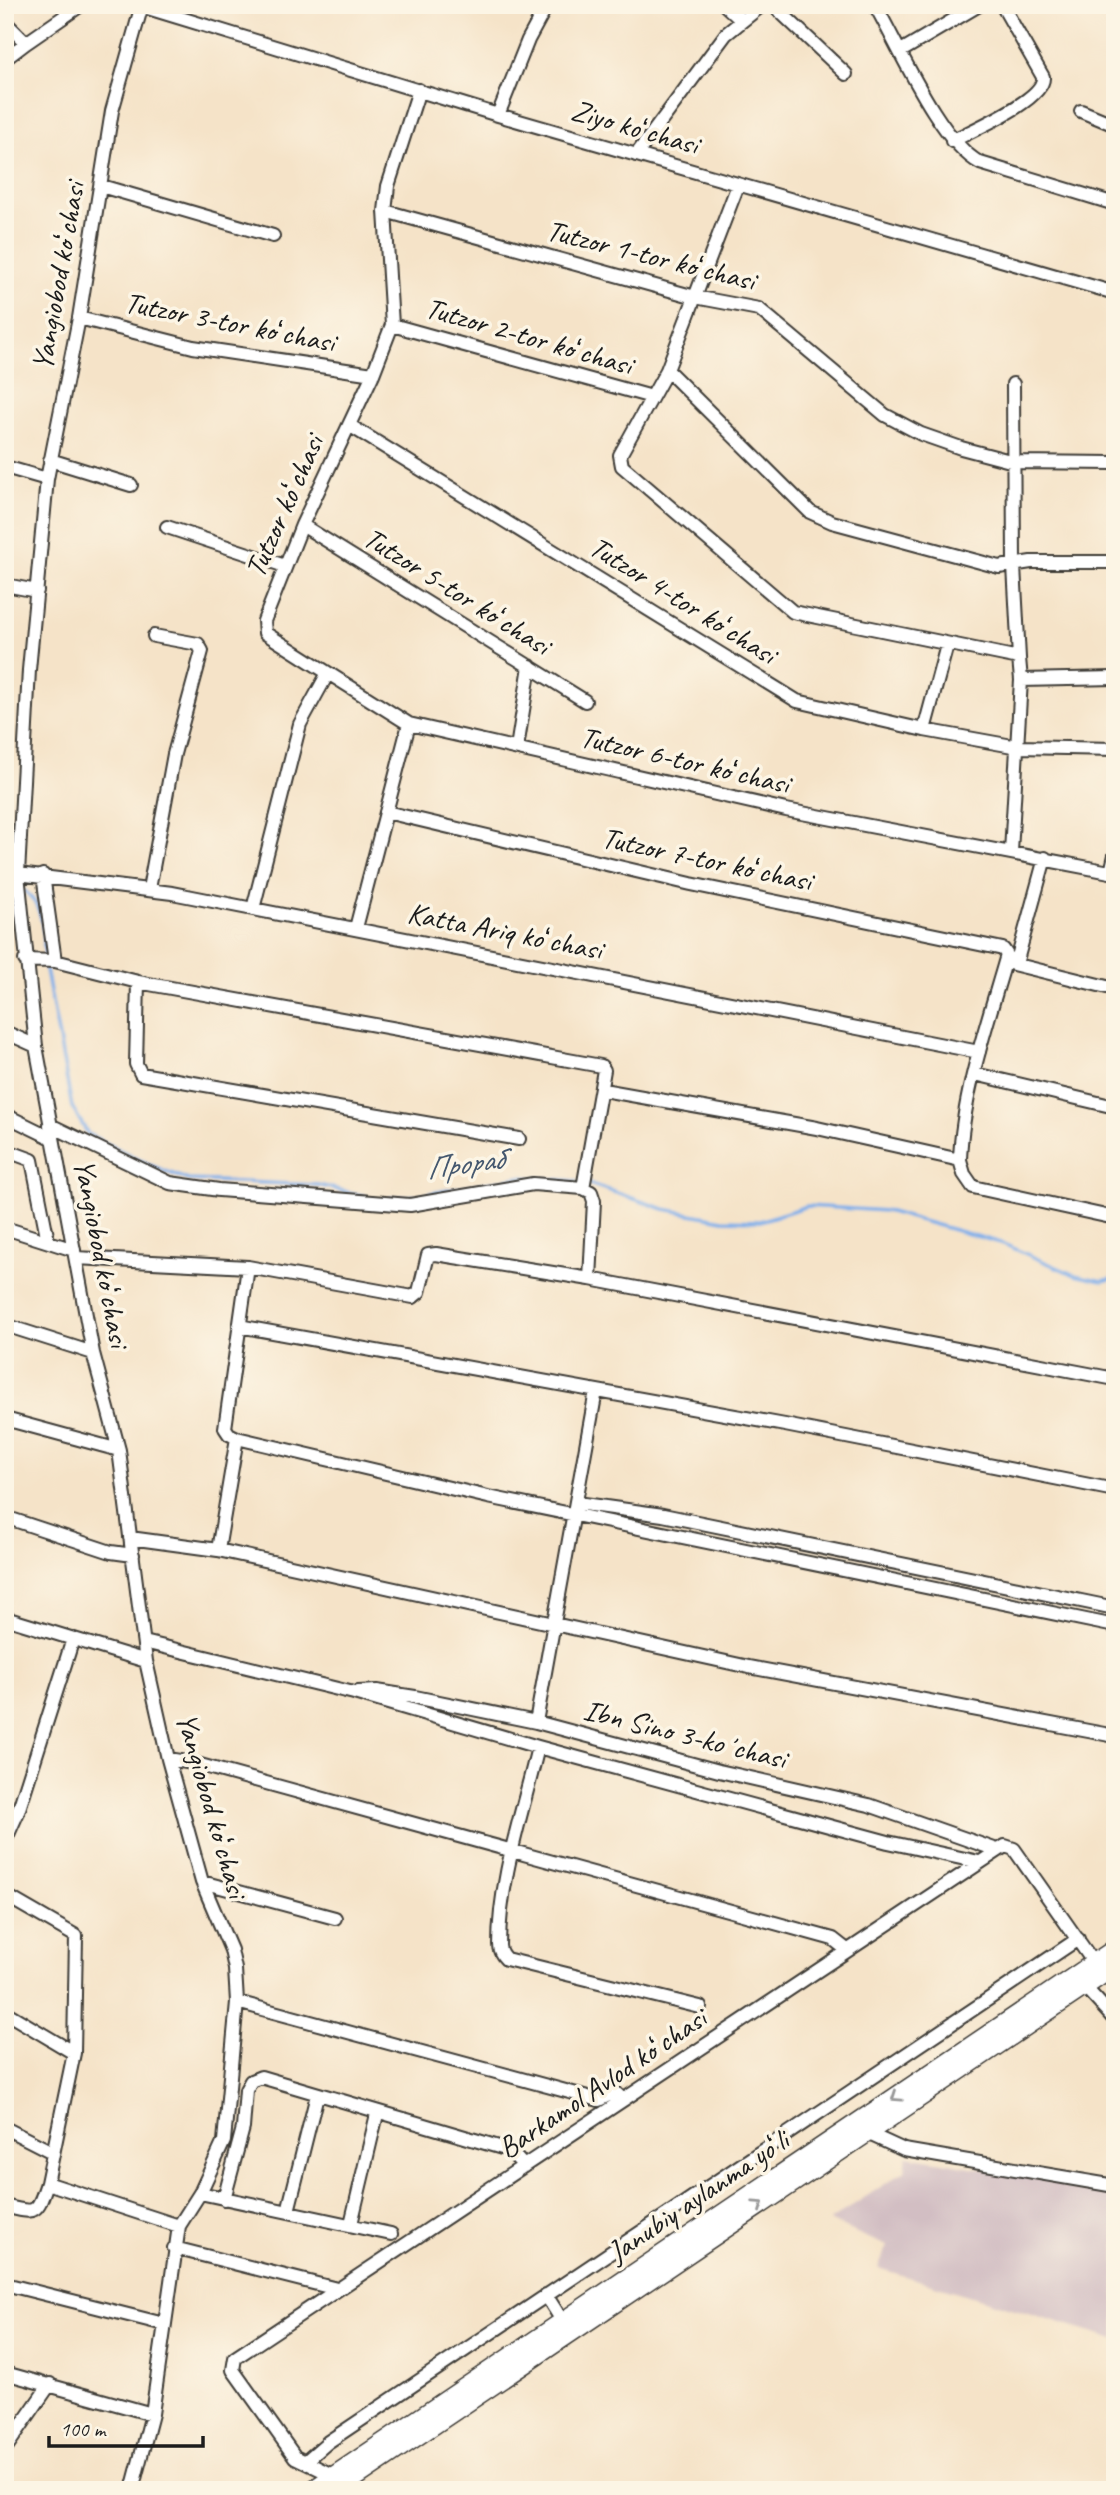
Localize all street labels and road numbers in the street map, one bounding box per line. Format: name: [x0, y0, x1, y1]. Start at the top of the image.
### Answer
street label: Ziyo koʻchasi: [567, 91, 706, 164]
street label: Yangiobod koʻchasi: [23, 176, 94, 373]
street label: Tutzor 1-tor koʻchasi: [543, 211, 762, 300]
street label: Tutzor 3-tor koʻchasi: [122, 283, 342, 362]
street label: Tutzor 2-tor koʻchasi: [421, 288, 640, 385]
street label: Tutzor koʻchasi: [236, 426, 334, 583]
street label: Tutzor 5-tor koʻchasi: [356, 518, 560, 665]
street label: Tutzor 4-tor koʻchasi: [582, 527, 786, 674]
street label: Tutzor 6-tor koʻchasi: [577, 717, 797, 803]
street label: Tutzor 7-tor koʻchasi: [599, 818, 819, 900]
street label: Katta Ariq koʻchasi: [404, 894, 609, 969]
street label: Yangiobod koʻchasi: [65, 1156, 139, 1353]
street label: Ibn Sino 3-koʼchasi: [580, 1691, 793, 1778]
street label: Yangiobod koʻchasi: [167, 1708, 257, 1905]
street label: Barkamol Avlod koʻchasi: [491, 1997, 716, 2167]
street label: Janubiy aylanma yoʻli: [598, 2119, 799, 2272]

